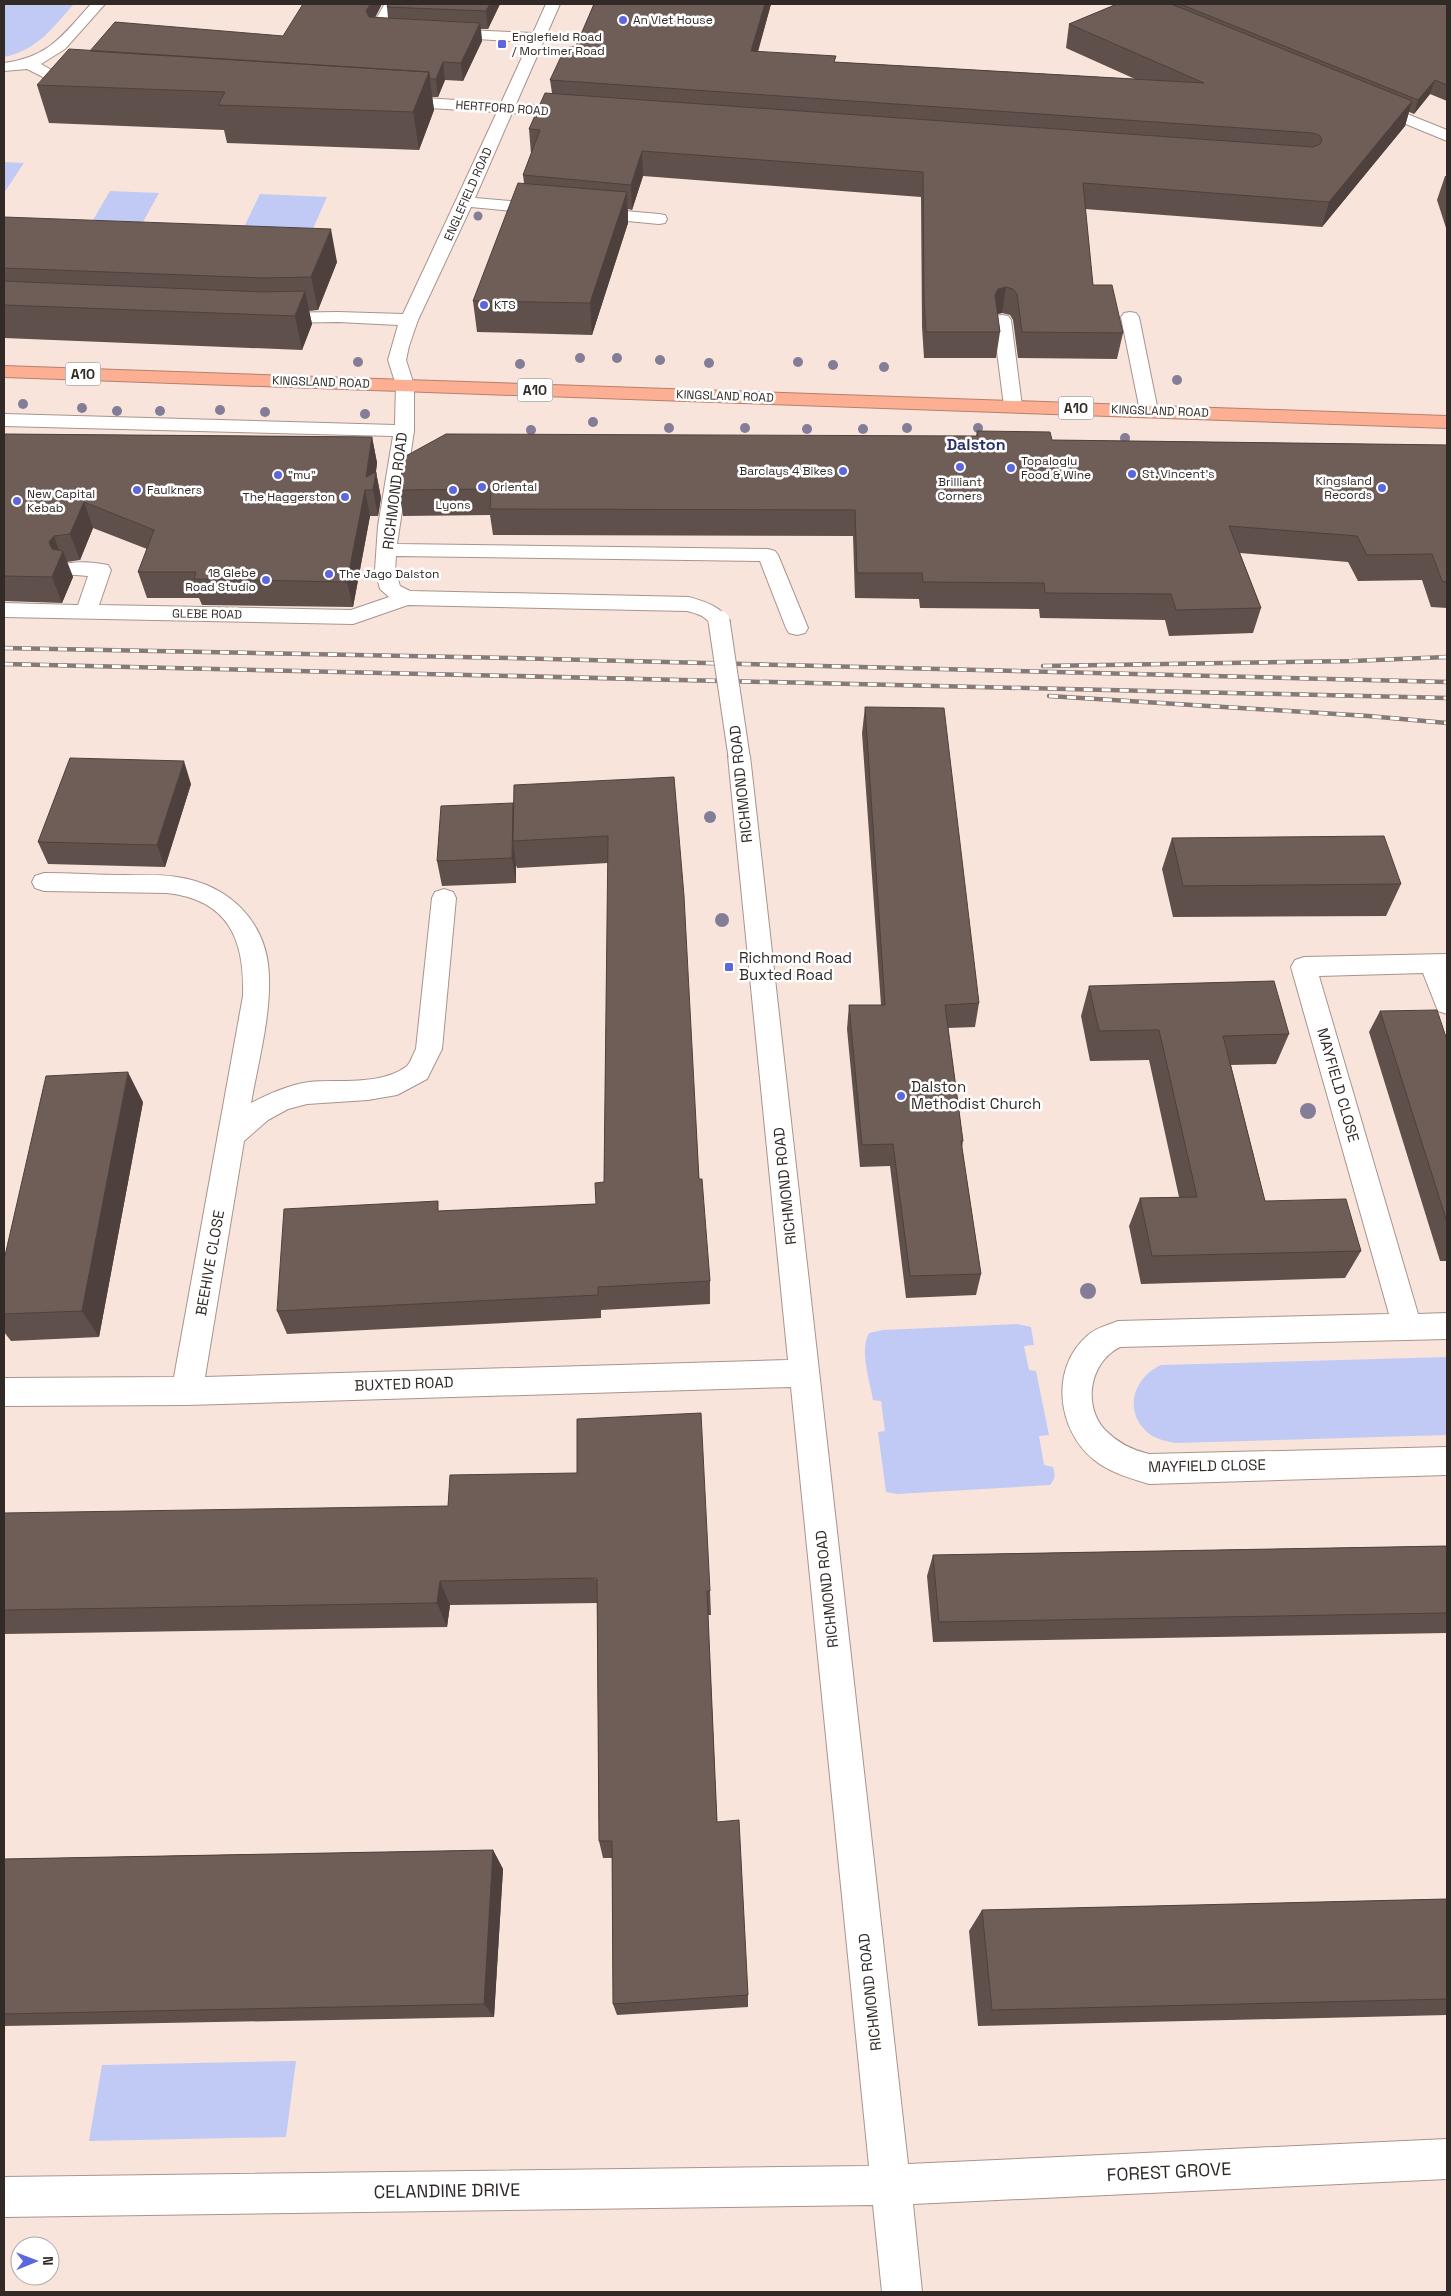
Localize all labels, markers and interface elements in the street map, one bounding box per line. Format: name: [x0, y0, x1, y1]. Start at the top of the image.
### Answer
place label: An Viet House: [633, 12, 713, 28]
marker: An Viet House: [617, 14, 629, 26]
place label: Englefield Road / Mortimer Road: [512, 29, 605, 59]
marker: Englefield Road / Mortimer Road: [496, 38, 508, 50]
street label: HERTFORD ROAD: [455, 97, 549, 119]
street label: ENGLEFIELD ROAD: [440, 145, 496, 243]
place label: KTS: [494, 297, 516, 313]
marker: KTS: [478, 299, 490, 311]
road number: A10: [66, 362, 100, 386]
street label: KINGSLAND ROAD: [272, 372, 370, 392]
road number: A10: [518, 378, 552, 402]
street label: KINGSLAND ROAD: [676, 386, 774, 406]
road number: A10: [1058, 396, 1094, 419]
street label: KINGSLAND ROAD: [1111, 401, 1209, 421]
street label: RICHMOND ROAD: [378, 431, 411, 551]
district label: Dalston: [946, 434, 1006, 455]
place label: Topaloglu Food & Wine: [1021, 453, 1091, 483]
marker: Brilliant Corners: [954, 461, 966, 473]
marker: Topaloglu Food & Wine: [1005, 462, 1017, 474]
place label: Barclays 4 Bikes: [739, 463, 833, 479]
marker: Barclays 4 Bikes: [837, 465, 849, 477]
place label: St. Vincent's: [1142, 466, 1215, 482]
place label: "mu": [288, 467, 316, 483]
marker: St. Vincent's: [1126, 468, 1138, 480]
marker: "mu": [272, 469, 284, 481]
place label: Kingsland Records: [1315, 473, 1372, 503]
place label: Brilliant Corners: [938, 474, 982, 504]
place label: Oriental: [492, 479, 537, 495]
marker: Oriental: [476, 481, 488, 493]
place label: Faulkners: [147, 482, 202, 498]
marker: Kingsland Records: [1376, 482, 1388, 494]
marker: Faulkners: [131, 484, 143, 496]
marker: Lyons: [447, 484, 459, 496]
place label: New Capital Kebab: [27, 486, 95, 516]
place label: The Haggerston: [243, 489, 335, 505]
marker: The Haggerston: [339, 491, 351, 503]
marker: New Capital Kebab: [11, 495, 23, 507]
place label: Lyons: [436, 497, 470, 513]
place label: 18 Glebe Road Studio: [185, 565, 256, 595]
place label: The Jago Dalston: [339, 566, 439, 582]
marker: The Jago Dalston: [323, 568, 335, 580]
marker: 18 Glebe Road Studio: [260, 574, 272, 586]
street label: GLEBE ROAD: [172, 605, 242, 623]
street label: RICHMOND ROAD: [725, 724, 756, 844]
place label: Richmond Road Buxted Road: [739, 948, 852, 984]
marker: Richmond Road Buxted Road: [723, 961, 735, 973]
street label: MAYFIELD CLOSE: [1313, 1026, 1364, 1144]
place label: Dalston Methodist Church: [911, 1077, 1041, 1113]
marker: Dalston Methodist Church: [895, 1090, 907, 1102]
street label: RICHMOND ROAD: [769, 1126, 800, 1246]
street label: BEEHIVE CLOSE: [191, 1209, 228, 1317]
street label: BUXTED ROAD: [354, 1372, 454, 1395]
street label: MAYFIELD CLOSE: [1148, 1455, 1266, 1476]
street label: RICHMOND ROAD: [811, 1529, 842, 1649]
street label: RICHMOND ROAD: [854, 1932, 885, 2052]
street label: FOREST GROVE: [1106, 2157, 1232, 2186]
street label: CELANDINE DRIVE: [373, 2178, 521, 2203]
north arrow: [10, 2236, 60, 2286]
text: N: [39, 2256, 57, 2266]

